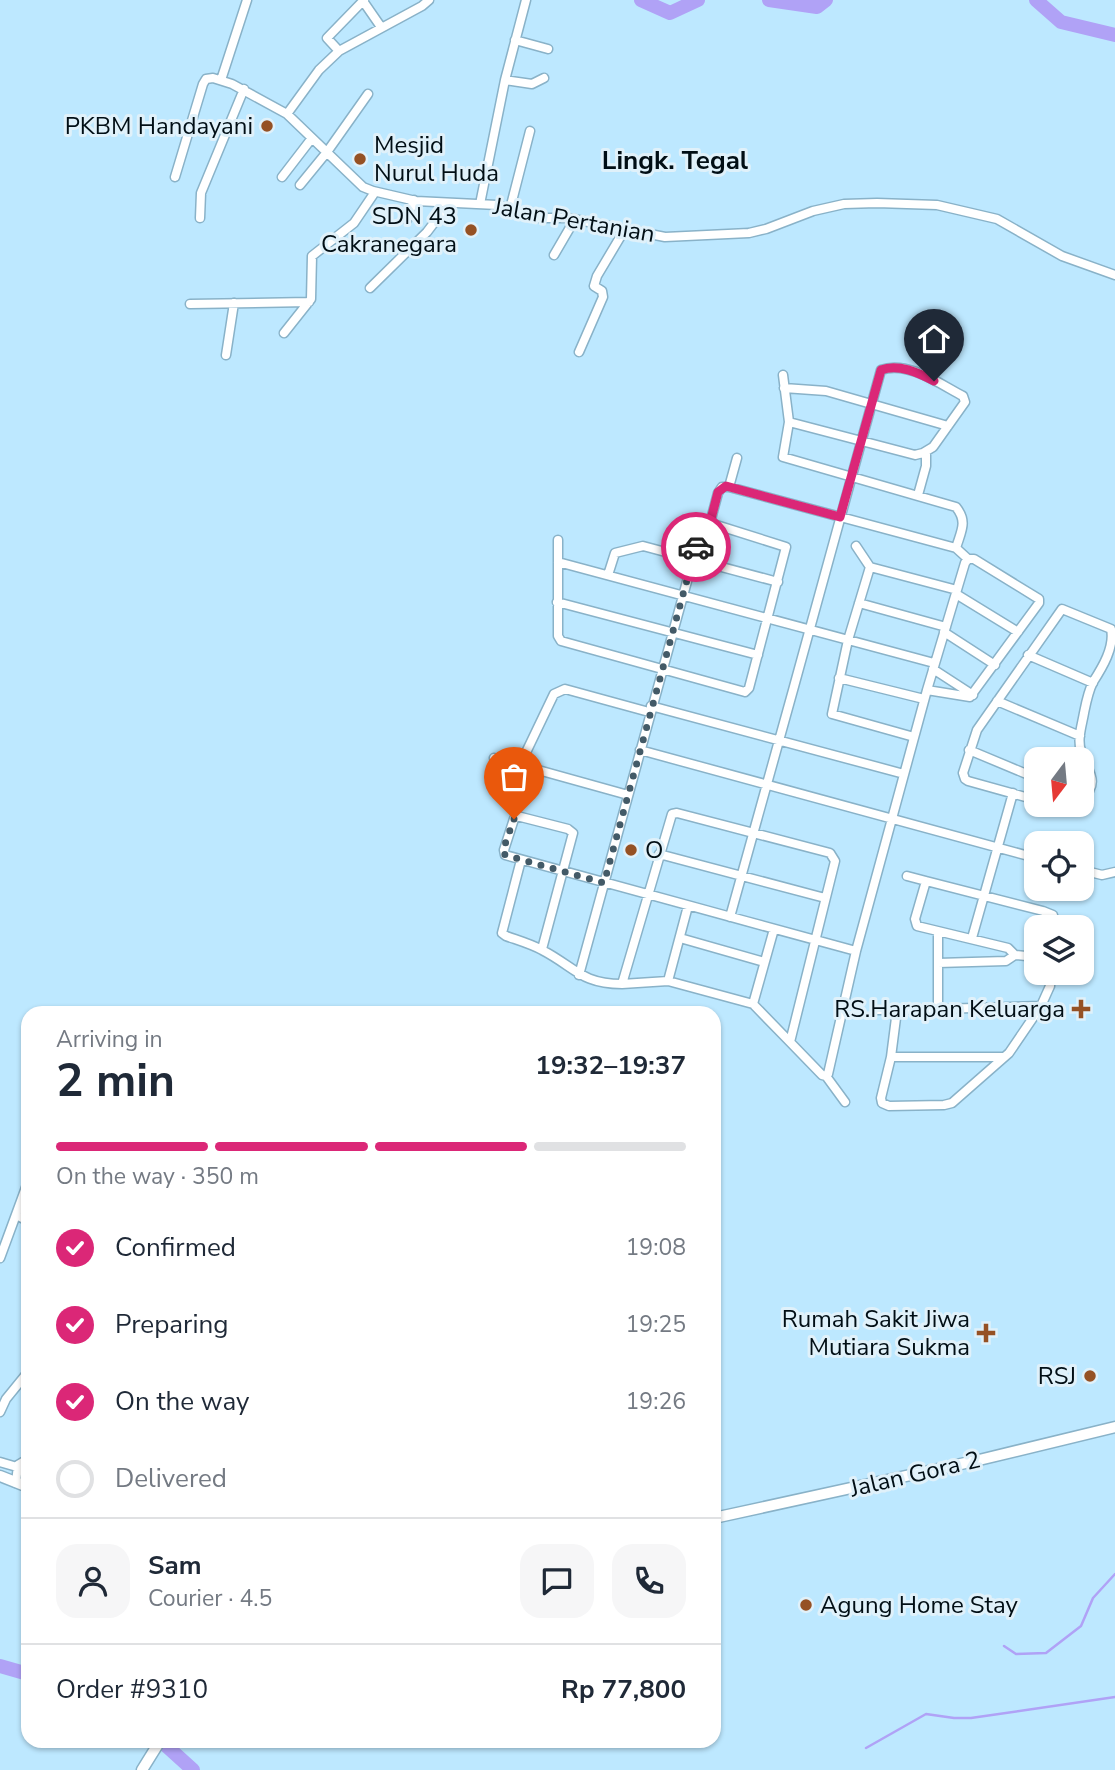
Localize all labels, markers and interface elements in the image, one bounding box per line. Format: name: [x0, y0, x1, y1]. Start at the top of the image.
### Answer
place label: PKBM Handayani: [65, 110, 253, 142]
marker: PKBM Handayani: [259, 118, 275, 134]
place label: Mesjid Nurul Huda: [374, 129, 499, 189]
district label: Lingk. Tegal: [602, 143, 749, 178]
marker: Mesjid Nurul Huda: [352, 151, 368, 167]
street label: Jalan Pertanian: [490, 190, 657, 250]
place label: SDN 43 Cakranegara: [321, 200, 457, 260]
marker: SDN 43 Cakranegara: [463, 222, 479, 238]
pin: [904, 309, 964, 381]
icon: home: [915, 320, 953, 358]
courier: [661, 512, 731, 582]
icon: car: [677, 528, 715, 566]
pin: [484, 747, 544, 819]
north arrow: [1024, 747, 1094, 817]
map controls: [1024, 747, 1094, 985]
icon: bag: [495, 758, 533, 796]
button: locate: [1024, 831, 1094, 901]
place label: O: [645, 834, 663, 866]
marker: O: [623, 842, 639, 858]
button: layers: [1024, 915, 1094, 985]
place label: RS.Harapan Keluarga: [834, 993, 1065, 1025]
marker: RS.Harapan Keluarga: [1071, 999, 1091, 1019]
text: Arriving in: [56, 1024, 163, 1055]
text: 19:32–19:37: [535, 1048, 686, 1083]
text: 2 min: [56, 1049, 175, 1112]
text: On the way · 350 m: [56, 1161, 259, 1192]
icon: check: [56, 1229, 94, 1267]
text: Confirmed: [115, 1230, 236, 1265]
text: 19:08: [626, 1232, 686, 1263]
place label: Rumah Sakit Jiwa Mutiara Sukma: [782, 1303, 970, 1363]
icon: check: [56, 1306, 94, 1344]
text: Preparing: [115, 1307, 228, 1342]
text: 19:25: [626, 1309, 686, 1340]
marker: Rumah Sakit Jiwa Mutiara Sukma: [976, 1323, 996, 1343]
place label: RSJ: [1038, 1360, 1076, 1392]
marker: RSJ: [1082, 1368, 1098, 1384]
icon: check: [56, 1383, 94, 1421]
text: On the way: [115, 1384, 249, 1419]
text: 19:26: [626, 1386, 686, 1417]
street label: Jalan Gora 2: [846, 1443, 983, 1505]
text: Delivered: [115, 1461, 227, 1496]
button: person: [56, 1544, 130, 1618]
button: chat: [520, 1544, 594, 1618]
button: phone: [612, 1544, 686, 1618]
text: Sam: [148, 1548, 201, 1583]
text: Courier · 4.5: [148, 1583, 272, 1614]
place label: Agung Home Stay: [820, 1589, 1019, 1621]
marker: Agung Home Stay: [798, 1597, 814, 1613]
text: Order #9310: [56, 1672, 208, 1707]
text: Rp 77,800: [561, 1672, 686, 1707]

